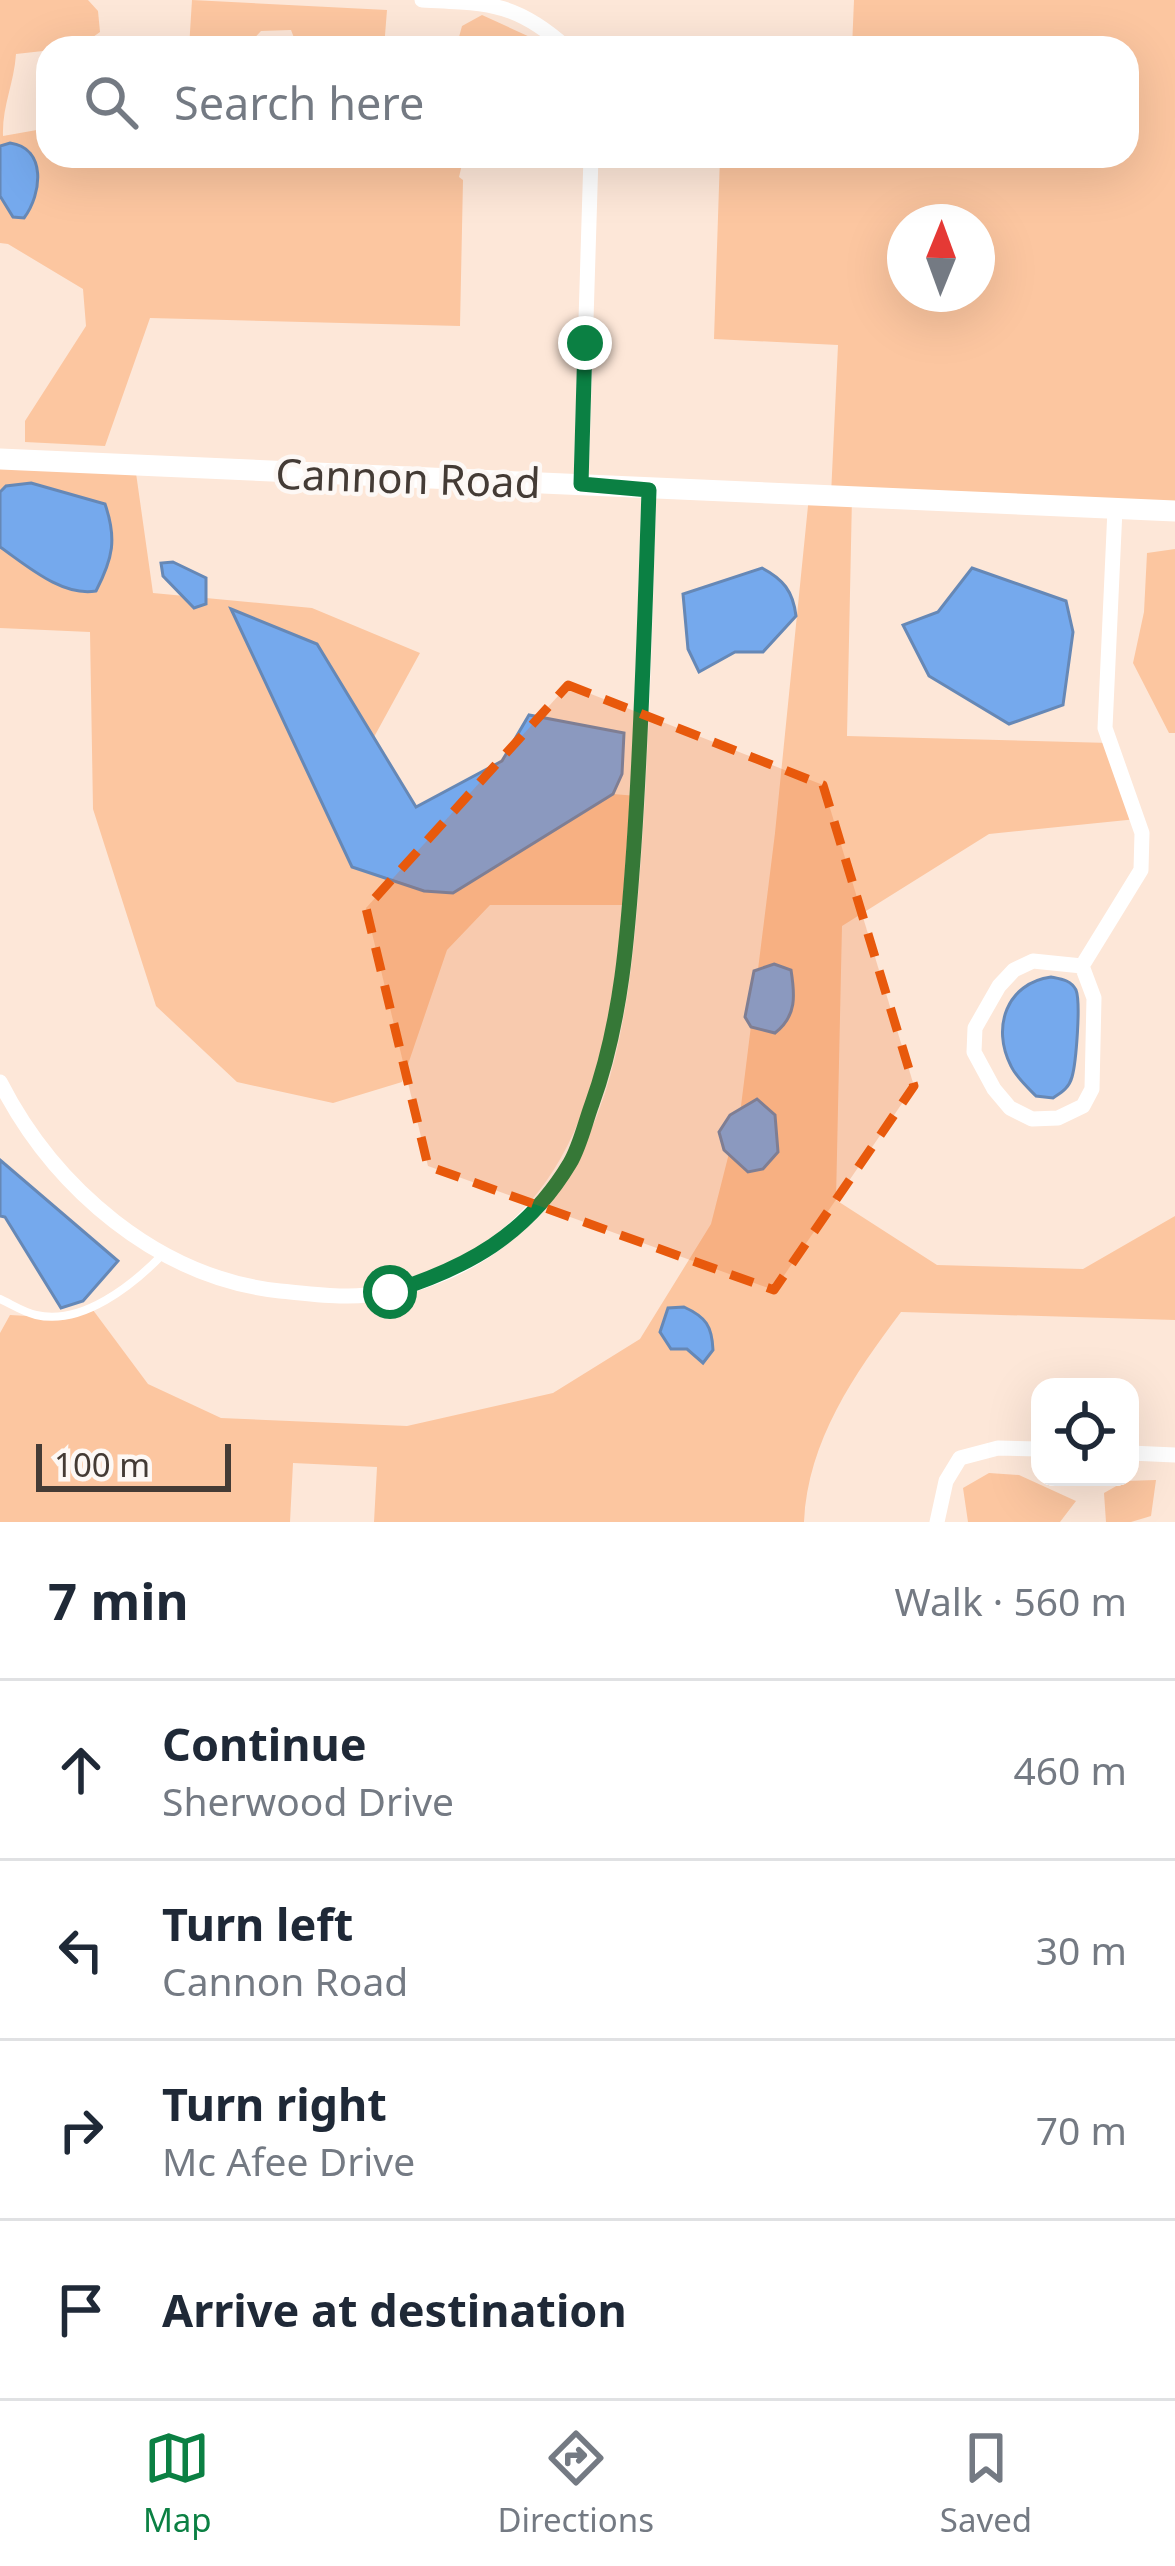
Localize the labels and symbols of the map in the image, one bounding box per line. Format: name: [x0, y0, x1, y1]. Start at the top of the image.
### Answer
north arrow: [887, 204, 995, 312]
route end: [558, 316, 612, 370]
street label: Cannon Road: [274, 444, 542, 510]
route start: [363, 1265, 417, 1319]
scale bar: [36, 1438, 231, 1491]

